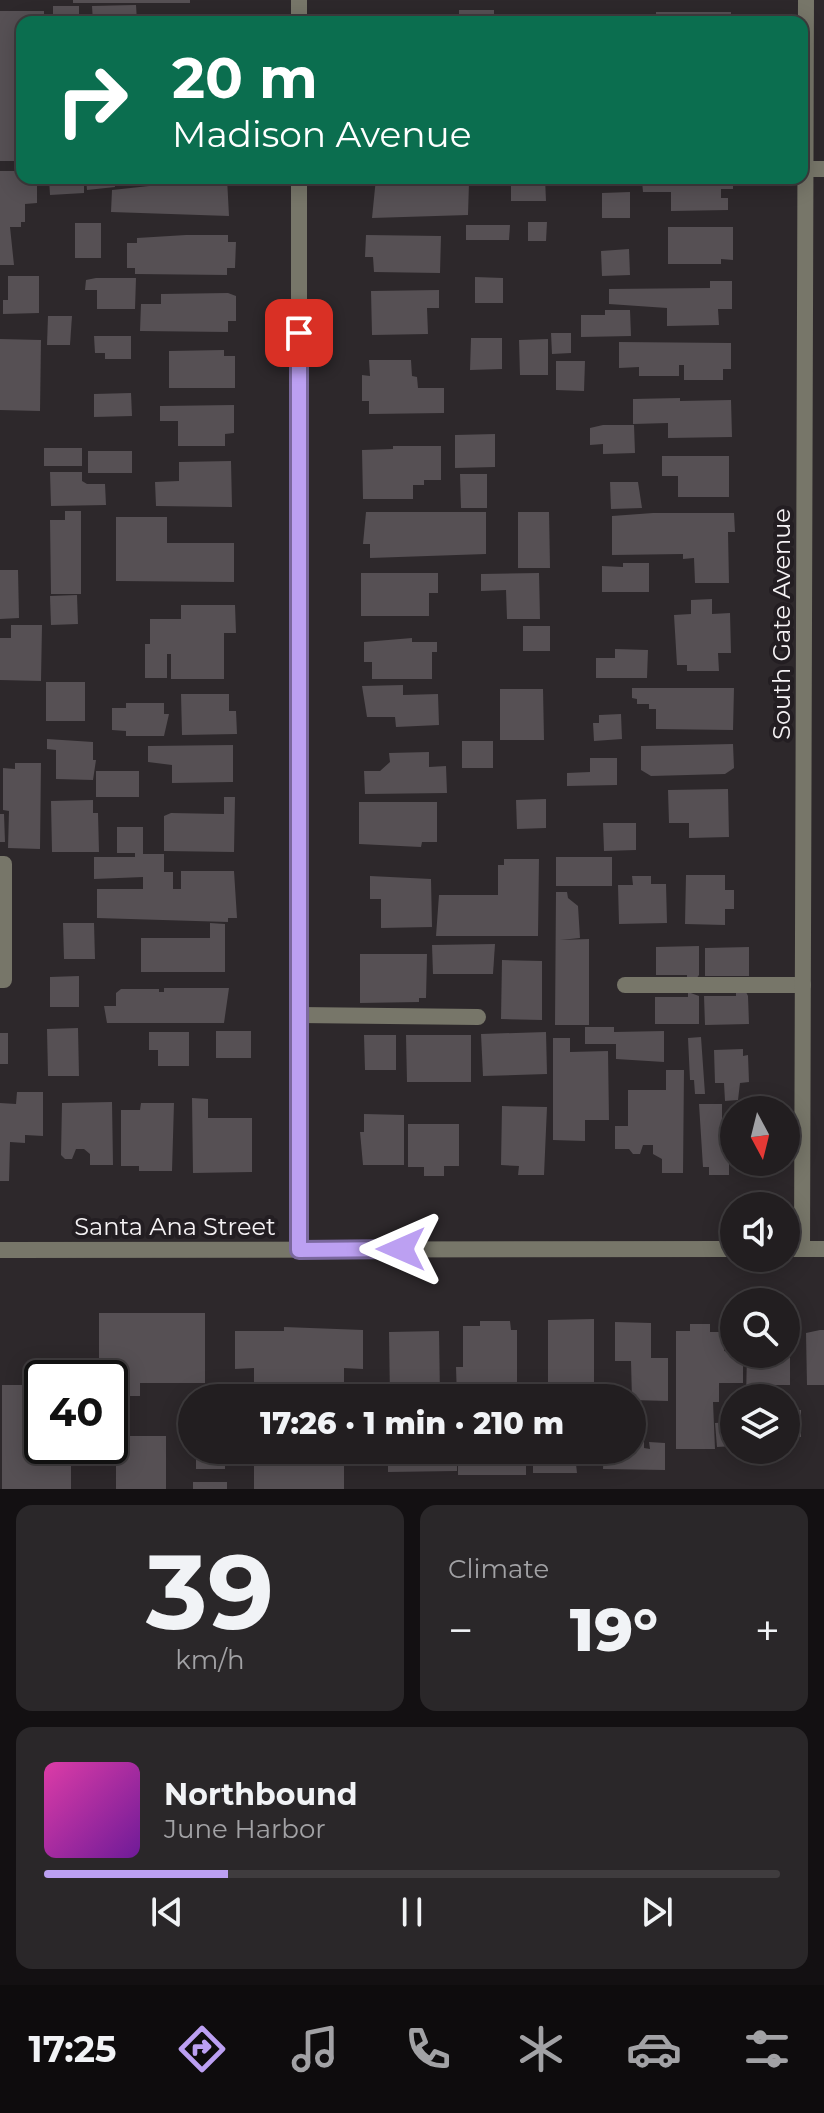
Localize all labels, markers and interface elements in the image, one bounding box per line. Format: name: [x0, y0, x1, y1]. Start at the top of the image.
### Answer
text: 20 m: [172, 44, 318, 112]
icon: right: [40, 48, 144, 152]
text: Madison Avenue: [172, 112, 471, 156]
pin: [265, 299, 333, 367]
icon: arrive: [277, 311, 321, 355]
street label: South Gate Avenue: [767, 508, 796, 740]
north arrow: [720, 1096, 800, 1176]
map controls: [720, 1096, 800, 1464]
button: sound: [720, 1192, 800, 1272]
position arrow: [359, 1207, 443, 1291]
street label: Santa Ana Street: [74, 1212, 276, 1241]
button: search: [720, 1288, 800, 1368]
speed limit sign: 40: [24, 1360, 128, 1464]
button: layers: [720, 1384, 800, 1464]
text: 17:26 · 1 min · 210 m: [260, 1405, 564, 1442]
text: 39: [146, 1528, 274, 1655]
text: Climate: [448, 1553, 549, 1585]
text: 19°: [570, 1593, 658, 1666]
text: −: [448, 1603, 473, 1657]
text: +: [755, 1603, 780, 1657]
text: km/h: [175, 1644, 245, 1676]
text: Northbound: [164, 1776, 358, 1813]
text: June Harbor: [164, 1813, 326, 1845]
icon: previous: [145, 1890, 189, 1934]
icon: pause: [390, 1890, 434, 1934]
icon: next: [635, 1890, 679, 1934]
icon: directions: [174, 2021, 230, 2077]
icon: music: [287, 2021, 343, 2077]
icon: phone: [400, 2021, 456, 2077]
icon: climate: [513, 2021, 569, 2077]
icon: car: [626, 2021, 682, 2077]
icon: filters: [739, 2021, 795, 2077]
text: 17:25: [29, 2027, 116, 2071]

